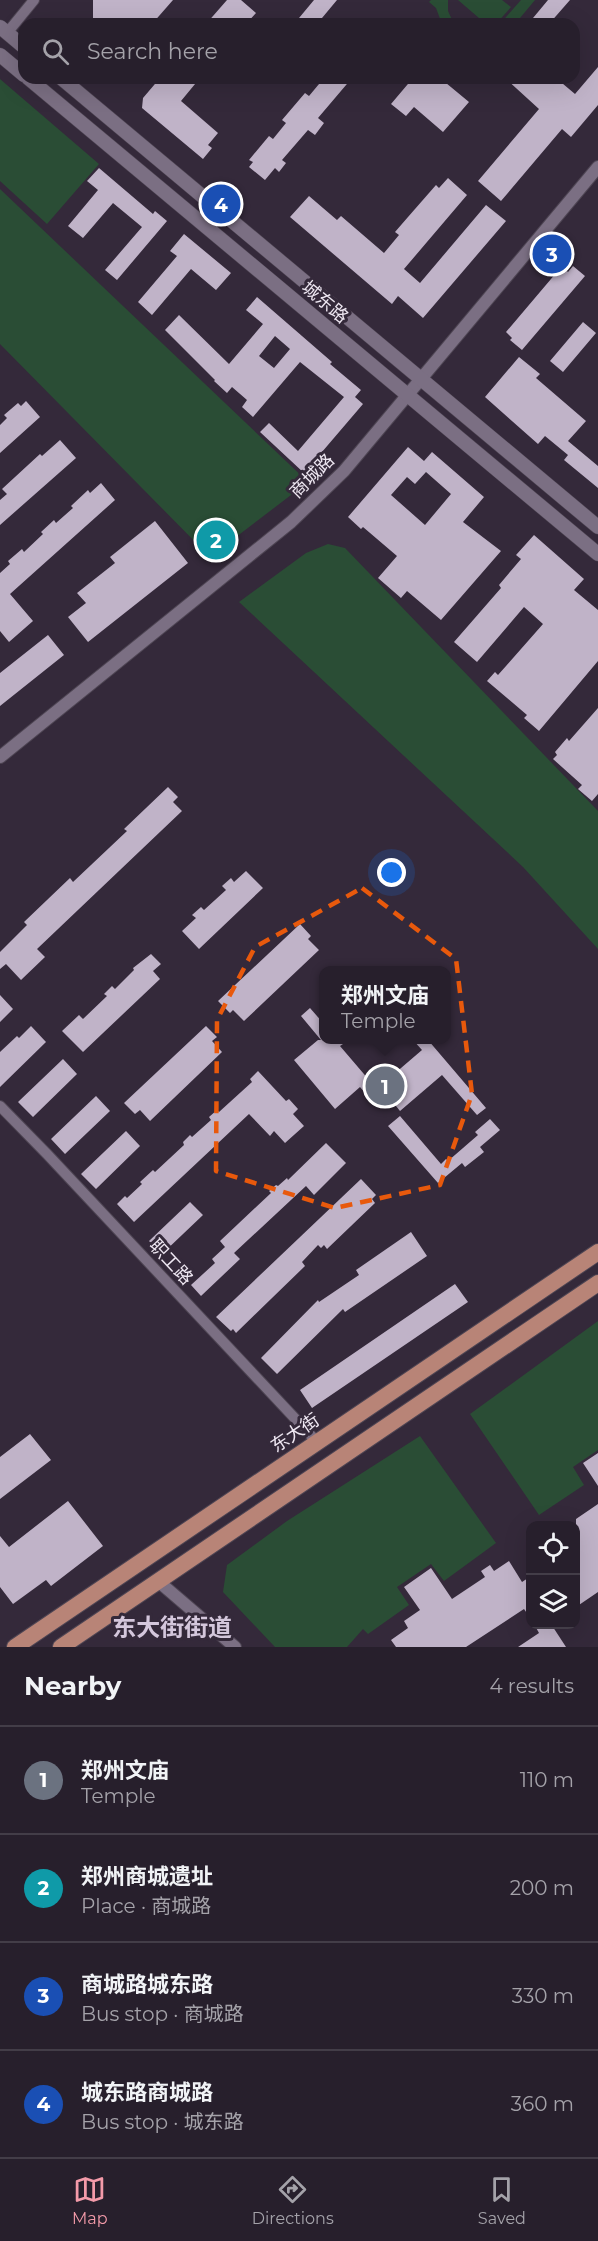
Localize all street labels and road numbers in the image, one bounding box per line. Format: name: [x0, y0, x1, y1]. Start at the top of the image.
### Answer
street label: 城东路: [297, 276, 353, 328]
street label: 商城路: [285, 449, 339, 503]
street label: 职工路: [145, 1235, 197, 1289]
street label: 东大街: [266, 1409, 324, 1457]

